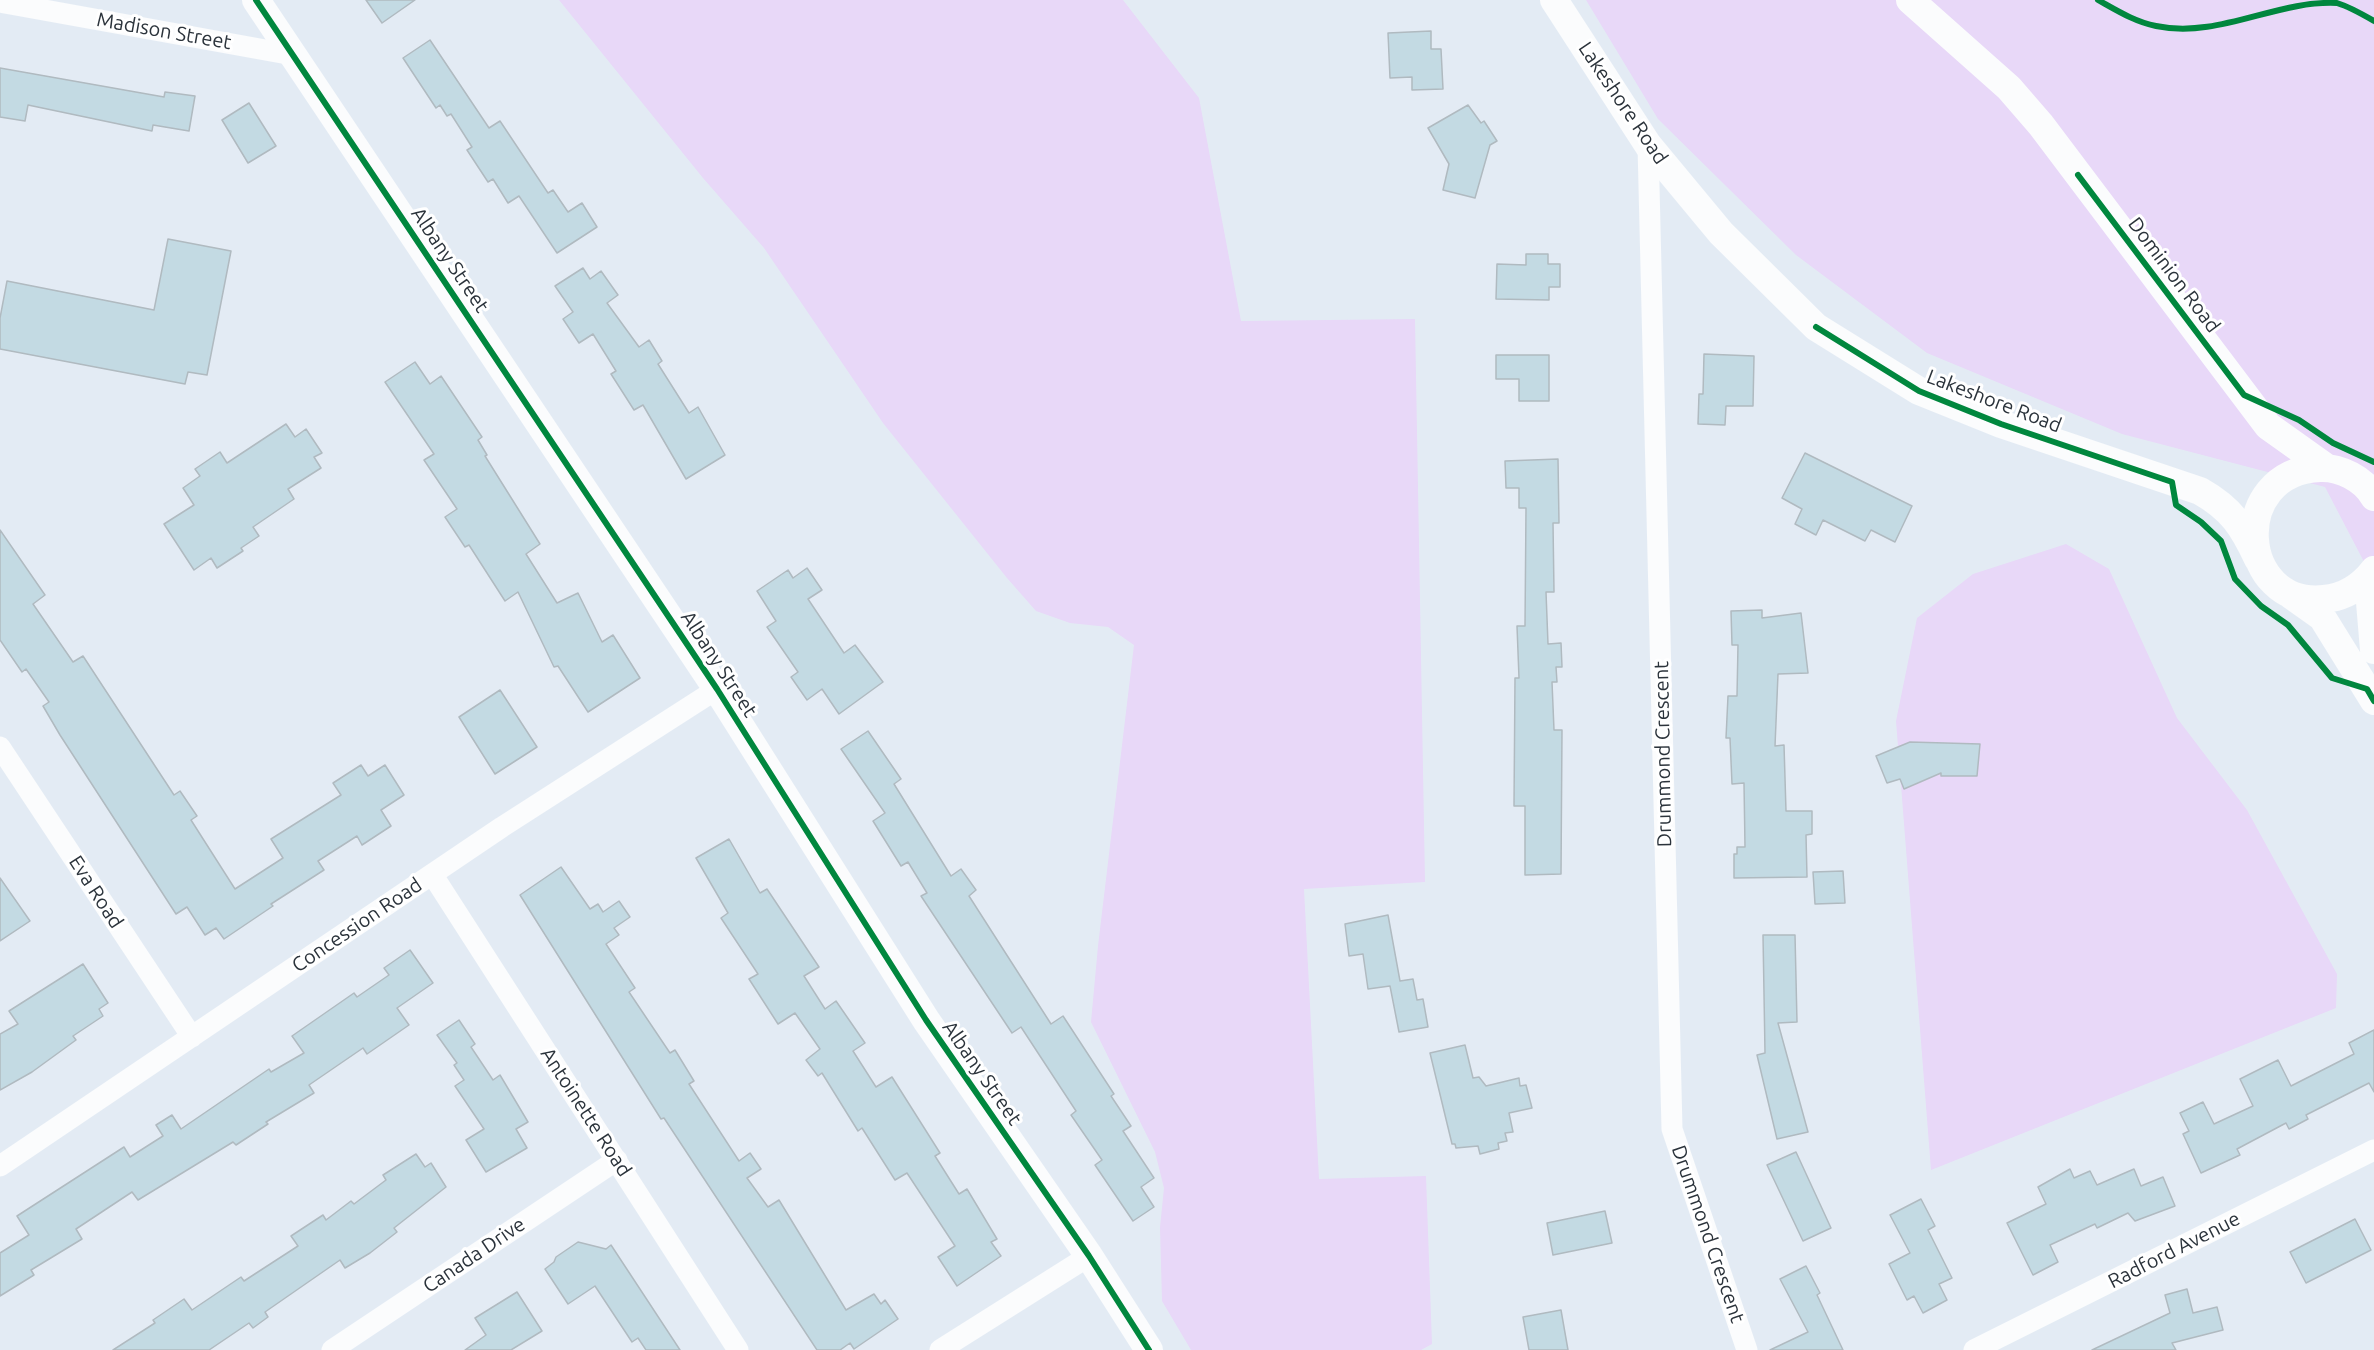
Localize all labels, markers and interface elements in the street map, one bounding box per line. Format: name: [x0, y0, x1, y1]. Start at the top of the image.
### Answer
street label: Madison Street: [95, 7, 233, 55]
street label: Lakeshore Road: [1573, 37, 1673, 169]
street label: Albany Street: [406, 203, 494, 317]
street label: Dominion Road: [2123, 213, 2225, 337]
street label: Lakeshore Road: [1923, 364, 2065, 438]
street label: Albany Street: [676, 606, 762, 722]
street label: Drummond Crescent: [1649, 661, 1677, 847]
street label: Eva Road: [64, 851, 128, 933]
street label: Concession Road: [287, 873, 427, 977]
street label: Albany Street: [937, 1016, 1027, 1130]
street label: Antoinette Road: [535, 1043, 637, 1181]
street label: Drummond Crescent: [1666, 1142, 1750, 1326]
street label: Radford Avenue: [2104, 1206, 2244, 1294]
street label: Canada Drive: [418, 1212, 530, 1298]

